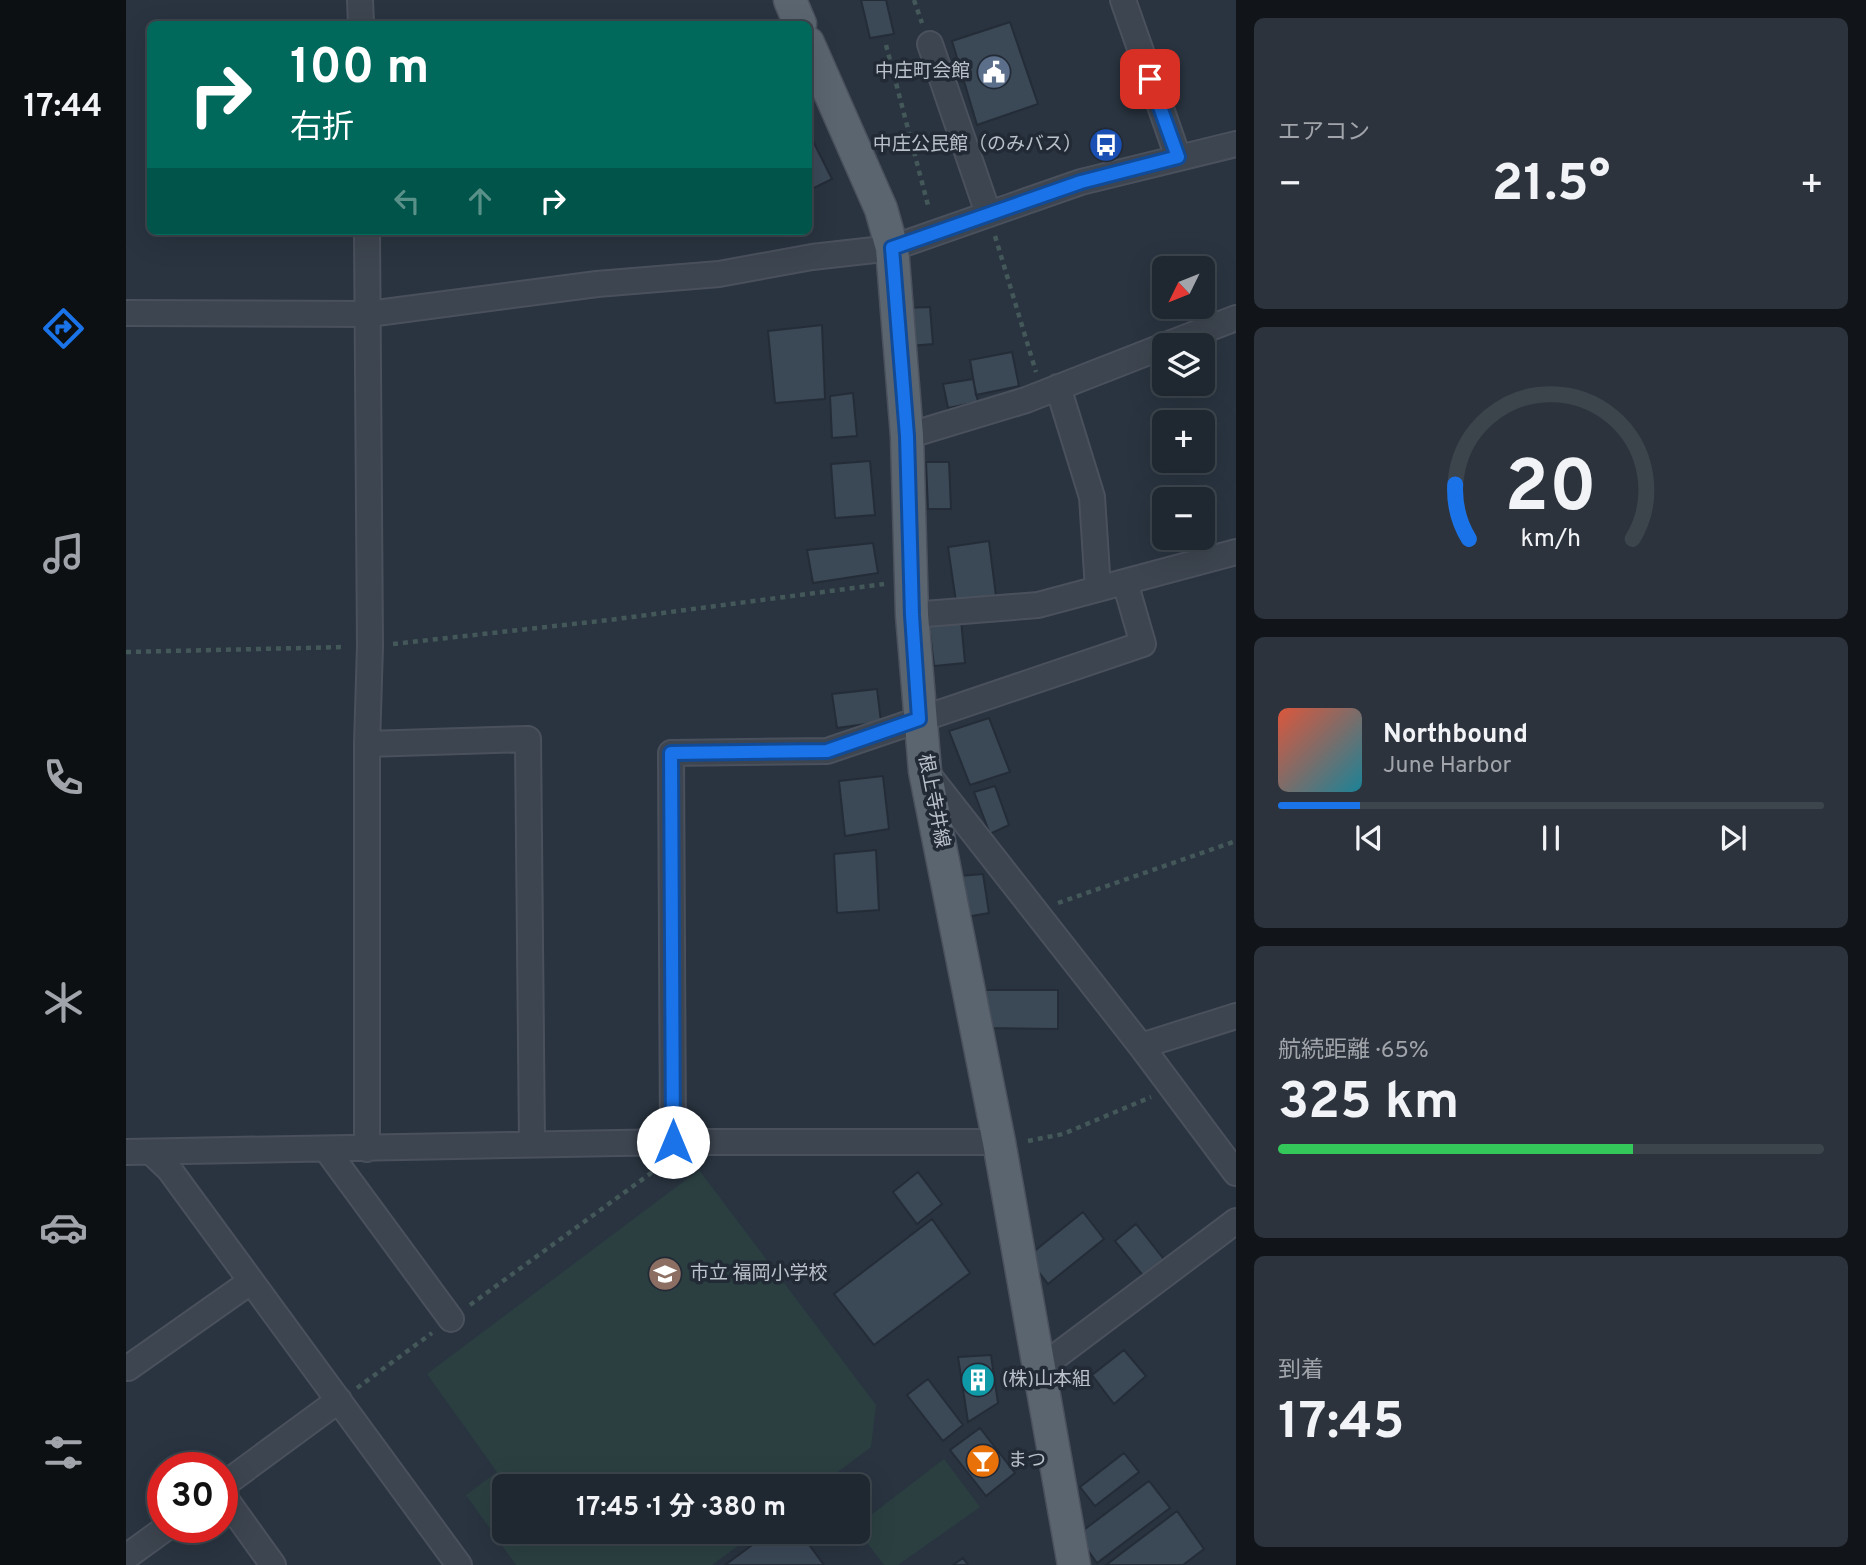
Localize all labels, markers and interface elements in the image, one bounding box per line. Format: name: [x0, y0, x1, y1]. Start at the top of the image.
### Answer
text: 100 m: [290, 39, 429, 101]
icon: right: [175, 49, 266, 140]
pin: [1120, 49, 1180, 109]
public building icon: 中庄町会館: [975, 53, 1013, 91]
place label: 中庄町会館: [875, 60, 970, 84]
icon: arrive: [1131, 60, 1169, 98]
text: 17:44: [24, 88, 102, 128]
text: 右折: [290, 109, 354, 149]
text: エアコン: [1278, 119, 1370, 148]
bus stop icon: 中庄公民館（のみバス）: [1087, 126, 1125, 164]
place label: 中庄公民館（のみバス）: [873, 133, 1082, 157]
text: 21.5°: [1492, 153, 1610, 219]
text: −: [1278, 162, 1303, 211]
text: +: [1799, 162, 1824, 211]
icon: left: [388, 182, 426, 220]
icon: ahead: [461, 182, 499, 220]
icon: right: [534, 182, 572, 220]
north arrow: [1152, 256, 1214, 318]
map controls: [1152, 256, 1215, 550]
icon: directions: [39, 304, 88, 353]
button: layers: [1152, 333, 1215, 396]
button: +: [1152, 410, 1215, 473]
text: 20: [1505, 446, 1597, 538]
button: −: [1152, 487, 1215, 550]
text: km/h: [1521, 524, 1581, 556]
icon: music: [39, 529, 88, 578]
text: Northbound: [1383, 719, 1528, 752]
street label: 根上寺井線: [912, 752, 954, 850]
text: June Harbor: [1383, 752, 1511, 781]
icon: phone: [39, 753, 88, 802]
icon: previous: [1350, 819, 1388, 857]
icon: pause: [1532, 819, 1570, 857]
icon: next: [1714, 819, 1752, 857]
icon: climate: [39, 978, 88, 1027]
text: 航続距離 · 65%: [1278, 1037, 1429, 1066]
text: 325 km: [1278, 1071, 1459, 1137]
position arrow: [636, 1105, 710, 1179]
icon: car: [39, 1203, 88, 1252]
school or university icon: 市立 福岡小学校: [646, 1255, 684, 1293]
place label: 市立 福岡小学校: [690, 1262, 827, 1286]
text: 到着: [1278, 1357, 1324, 1386]
building icon: (株)山本組: [959, 1361, 997, 1399]
place label: (株)山本組: [1002, 1368, 1091, 1392]
text: 17:45: [1278, 1391, 1405, 1457]
icon: filters: [39, 1428, 88, 1477]
bar icon: まつ: [964, 1442, 1002, 1480]
place label: まつ: [1008, 1449, 1046, 1473]
speed limit sign: 30: [147, 1452, 238, 1543]
text: 17:45 · 1 分 · 380 m: [576, 1492, 786, 1525]

